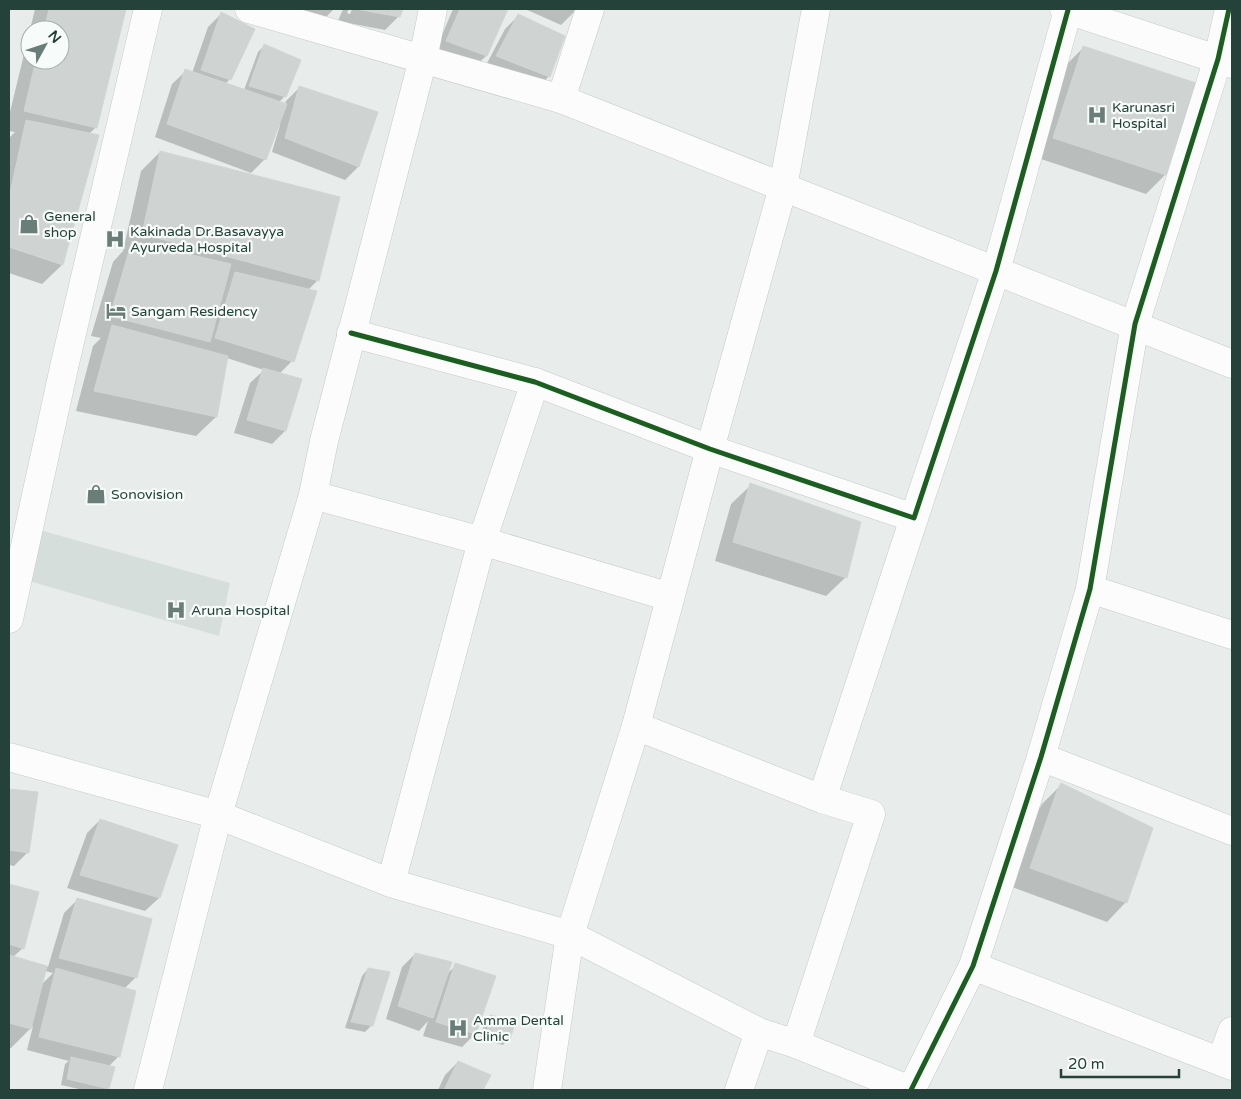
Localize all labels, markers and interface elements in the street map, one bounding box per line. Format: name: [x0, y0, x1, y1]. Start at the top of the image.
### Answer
north arrow: [20, 20, 70, 70]
text: N: [44, 27, 65, 47]
place label: Karunasri Hospital: [1112, 99, 1175, 132]
hospital icon: Karunasri Hospital: [1086, 104, 1108, 126]
place label: General shop: [44, 208, 96, 241]
shop icon: General shop: [18, 213, 40, 235]
place label: Kakinada Dr.Basavayya Ayurveda Hospital: [130, 223, 284, 256]
hospital icon: Kakinada Dr.Basavayya Ayurveda Hospital: [104, 228, 126, 250]
hotel icon: Sangam Residency: [105, 300, 127, 322]
place label: Sangam Residency: [131, 303, 258, 320]
shop icon: Sonovision: [85, 483, 107, 505]
place label: Sonovision: [111, 486, 183, 503]
hospital icon: Aruna Hospital: [165, 599, 187, 621]
place label: Aruna Hospital: [191, 602, 290, 619]
place label: Amma Dental Clinic: [473, 1012, 564, 1045]
hospital icon: Amma Dental Clinic: [447, 1017, 469, 1039]
scale bar: [1061, 1046, 1178, 1078]
text: 20 m: [1068, 1055, 1105, 1073]

